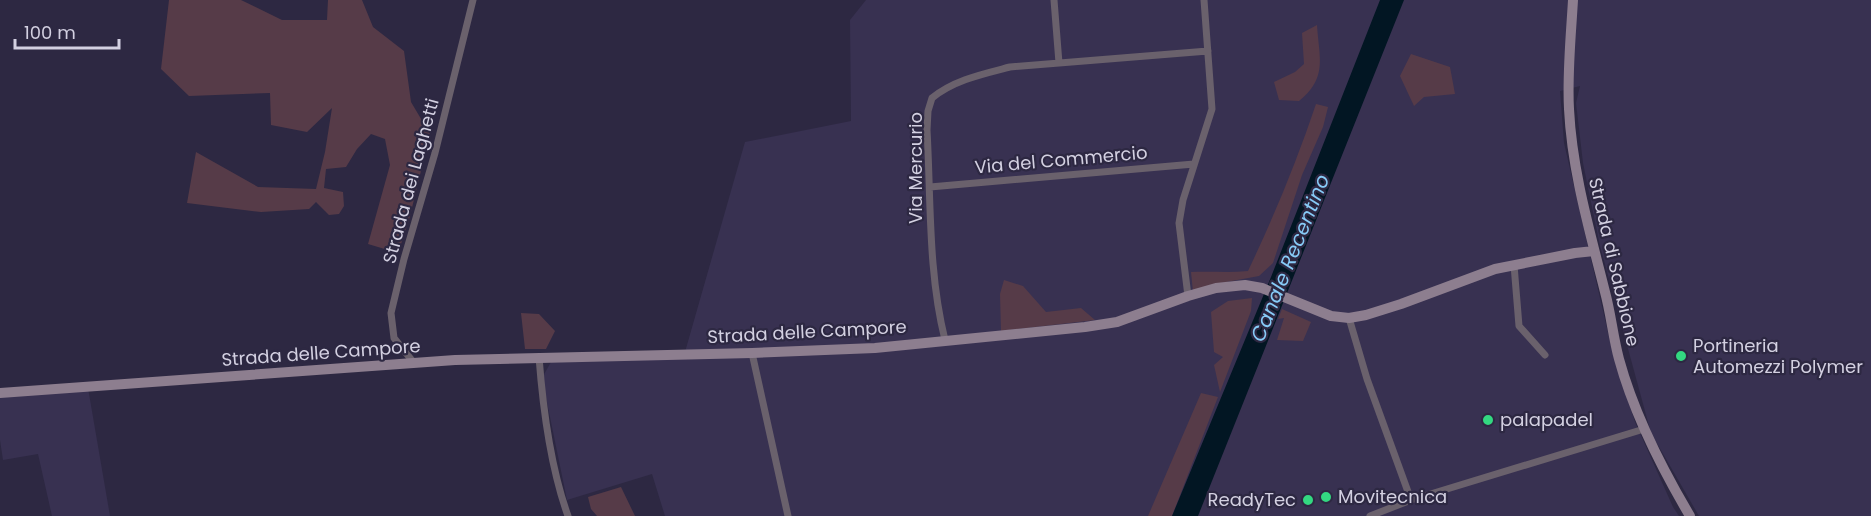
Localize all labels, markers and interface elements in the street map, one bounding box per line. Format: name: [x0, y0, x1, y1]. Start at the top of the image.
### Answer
scale bar: [15, 12, 118, 50]
text: 100 m: [24, 20, 76, 45]
street label: Strada dei Laghetti: [376, 96, 445, 266]
street label: Via Mercurio: [903, 112, 928, 224]
street label: Via del Commercio: [974, 139, 1148, 180]
water label: Canale Recentino: [1244, 170, 1336, 346]
street label: Strada di Sabbione: [1583, 175, 1646, 349]
street label: Strada delle Campore: [707, 314, 907, 349]
street label: Strada delle Campore: [221, 333, 421, 372]
place label: Portineria Automezzi Polymer: [1693, 333, 1863, 379]
marker: Portineria Automezzi Polymer: [1674, 349, 1688, 363]
place label: palapadel: [1500, 407, 1593, 432]
marker: palapadel: [1481, 413, 1495, 427]
place label: Movitecnica: [1338, 484, 1447, 509]
place label: ReadyTec: [1208, 487, 1296, 512]
marker: Movitecnica: [1319, 490, 1333, 504]
marker: ReadyTec: [1301, 493, 1315, 507]

